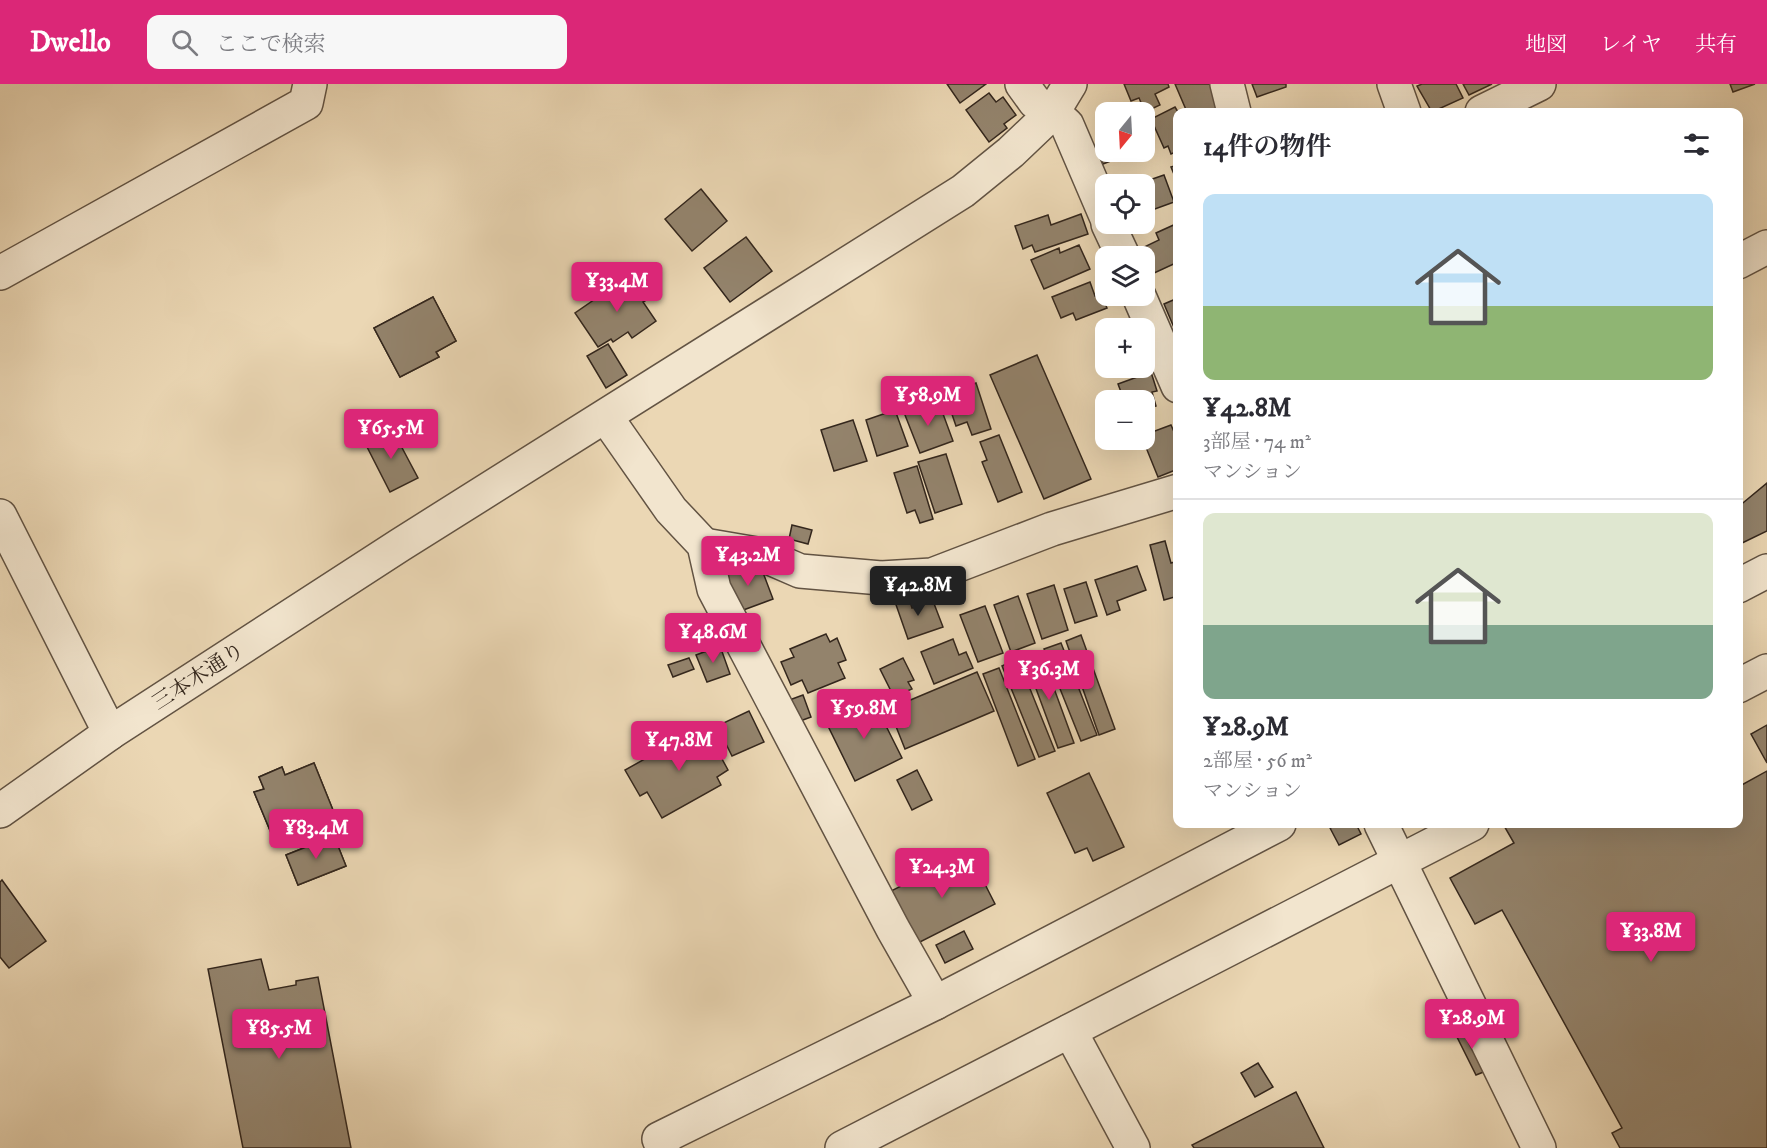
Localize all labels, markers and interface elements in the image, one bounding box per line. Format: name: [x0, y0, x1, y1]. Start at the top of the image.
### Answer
search box: [147, 15, 567, 69]
text: Dwello: [30, 25, 111, 60]
icon: search: [168, 26, 201, 59]
text: ここで検索: [216, 31, 326, 58]
text: 地図: [1525, 32, 1567, 58]
text: レイヤ: [1600, 32, 1662, 58]
text: 共有: [1695, 32, 1737, 58]
north arrow: [1095, 102, 1155, 162]
map controls: [1095, 102, 1155, 450]
icon: filters: [1680, 128, 1713, 161]
text: 14件の物件: [1203, 131, 1332, 164]
button: locate: [1095, 174, 1155, 234]
icon: home: [1404, 233, 1512, 341]
button: layers: [1095, 246, 1155, 306]
pin: ¥33.4M: [568, 262, 666, 313]
text: ¥33.4M: [585, 269, 649, 294]
button: +: [1095, 318, 1155, 378]
pin: ¥58.9M: [879, 376, 977, 427]
text: ¥58.9M: [895, 383, 961, 408]
button: −: [1095, 390, 1155, 450]
text: ¥42.8M: [1203, 392, 1292, 425]
pin: ¥65.5M: [342, 409, 440, 460]
text: ¥65.5M: [358, 416, 424, 441]
text: 3部屋 · 74 m²: [1203, 430, 1311, 455]
text: マンション: [1203, 460, 1302, 485]
pin: ¥43.2M: [699, 536, 797, 587]
text: ¥43.2M: [715, 543, 781, 568]
icon: home: [1404, 552, 1512, 660]
pin: ¥42.8M: [869, 566, 967, 617]
text: ¥42.8M: [884, 573, 952, 598]
pin: ¥48.6M: [664, 613, 762, 664]
text: ¥48.6M: [679, 620, 747, 645]
street label: 三本木通り: [147, 637, 250, 716]
pin: ¥36.3M: [1000, 650, 1098, 701]
text: ¥36.3M: [1018, 657, 1080, 682]
pin: ¥59.8M: [815, 689, 913, 740]
text: ¥59.8M: [831, 696, 897, 721]
text: ¥28.9M: [1203, 711, 1289, 744]
pin: ¥47.8M: [630, 721, 728, 772]
text: ¥47.8M: [645, 728, 713, 753]
text: 2部屋 · 56 m²: [1203, 749, 1312, 774]
text: マンション: [1203, 779, 1302, 804]
pin: ¥83.4M: [267, 809, 365, 860]
text: ¥83.4M: [283, 816, 349, 841]
pin: ¥24.3M: [893, 848, 991, 899]
text: ¥24.3M: [909, 855, 975, 880]
pin: ¥33.8M: [1602, 912, 1700, 963]
text: ¥33.8M: [1620, 919, 1682, 944]
pin: ¥28.9M: [1423, 999, 1521, 1050]
text: ¥28.9M: [1439, 1006, 1505, 1031]
pin: ¥85.5M: [230, 1009, 328, 1060]
text: ¥85.5M: [246, 1016, 312, 1041]

